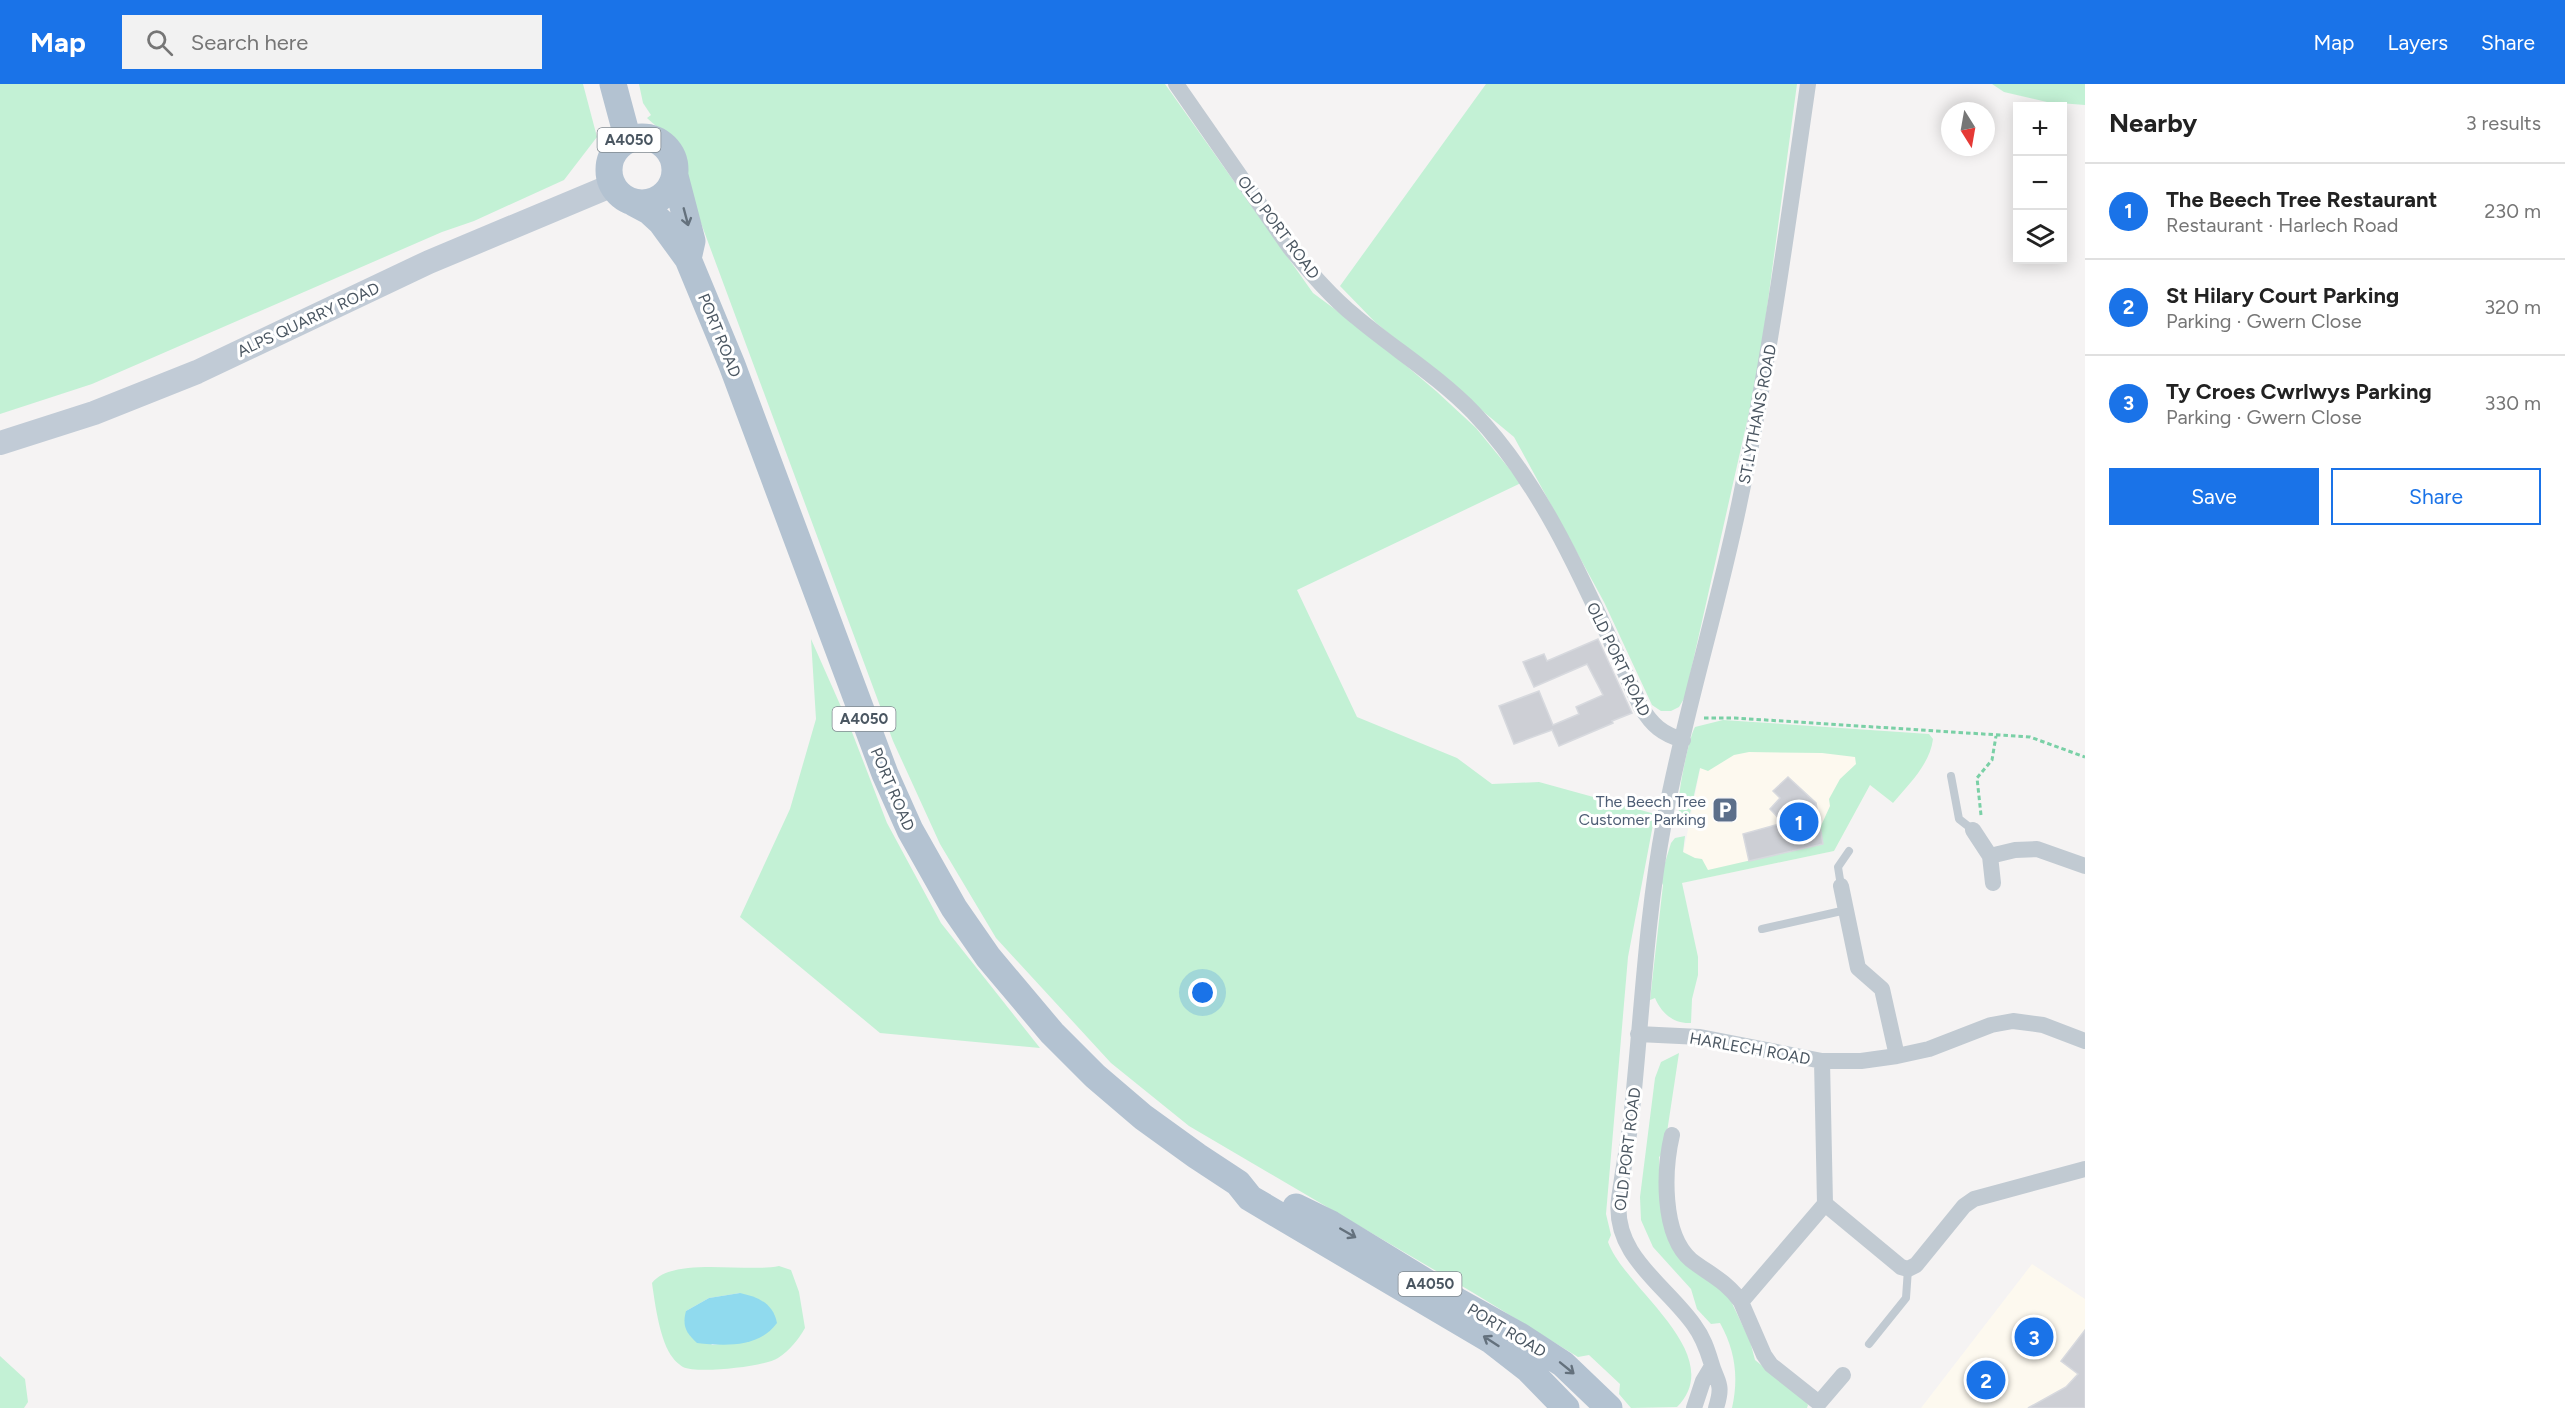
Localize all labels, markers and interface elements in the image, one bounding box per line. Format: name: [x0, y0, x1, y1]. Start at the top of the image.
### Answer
search box: [122, 15, 542, 69]
text: Map: [30, 25, 86, 59]
icon: search: [143, 26, 176, 59]
text: Search here: [191, 29, 308, 56]
text: Map: [2314, 30, 2354, 55]
text: Layers: [2387, 30, 2448, 55]
text: Share: [2481, 30, 2535, 55]
north arrow: [1941, 102, 1995, 156]
map controls: [2013, 102, 2067, 264]
button: +: [2013, 102, 2067, 156]
text: Nearby: [2109, 107, 2197, 139]
text: 3 results: [2466, 111, 2541, 135]
road number: A4050: [598, 128, 660, 152]
button: −: [2013, 156, 2067, 210]
street label: OLD PORT ROAD: [1234, 172, 1324, 283]
text: The Beech Tree Restaurant: [2166, 186, 2437, 213]
text: 1: [2124, 199, 2133, 223]
text: 230 m: [2484, 199, 2541, 223]
one-way arrow: [680, 207, 692, 226]
button: layers: [2013, 210, 2067, 264]
text: Restaurant · Harlech Road: [2166, 213, 2399, 237]
street label: ALPS QUARRY ROAD: [234, 278, 382, 361]
text: St Hilary Court Parking: [2166, 282, 2399, 309]
street label: PORT ROAD: [694, 291, 745, 380]
text: 2: [2123, 295, 2134, 319]
text: 320 m: [2484, 295, 2541, 319]
text: Parking · Gwern Close: [2166, 309, 2362, 333]
street label: ST.LYTHANS ROAD: [1735, 343, 1780, 486]
text: Ty Croes Cwrlwys Parking: [2166, 378, 2432, 405]
text: 3: [2123, 391, 2134, 415]
text: 330 m: [2484, 391, 2541, 415]
text: Parking · Gwern Close: [2166, 405, 2362, 429]
button: Save: [2109, 468, 2319, 525]
button: Share: [2331, 468, 2541, 525]
street label: OLD PORT ROAD: [1583, 599, 1654, 719]
road number: A4050: [832, 707, 896, 731]
street label: PORT ROAD: [866, 745, 919, 834]
place label: The Beech Tree Customer Parking: [1579, 792, 1706, 829]
parking icon: The Beech Tree Customer Parking: [1710, 795, 1740, 825]
pin: 1: [1780, 800, 1818, 844]
your location: [1188, 978, 1217, 1007]
street label: HARLECH ROAD: [1688, 1029, 1812, 1068]
street label: OLD PORT ROAD: [1610, 1086, 1645, 1212]
one-way arrow: [1339, 1228, 1356, 1240]
road number: A4050: [1398, 1272, 1462, 1296]
street label: PORT ROAD: [1464, 1299, 1550, 1361]
pin: 3: [2014, 1314, 2054, 1360]
one-way arrow: [1483, 1335, 1500, 1348]
pin: 2: [1966, 1358, 2006, 1402]
one-way arrow: [1559, 1361, 1575, 1374]

